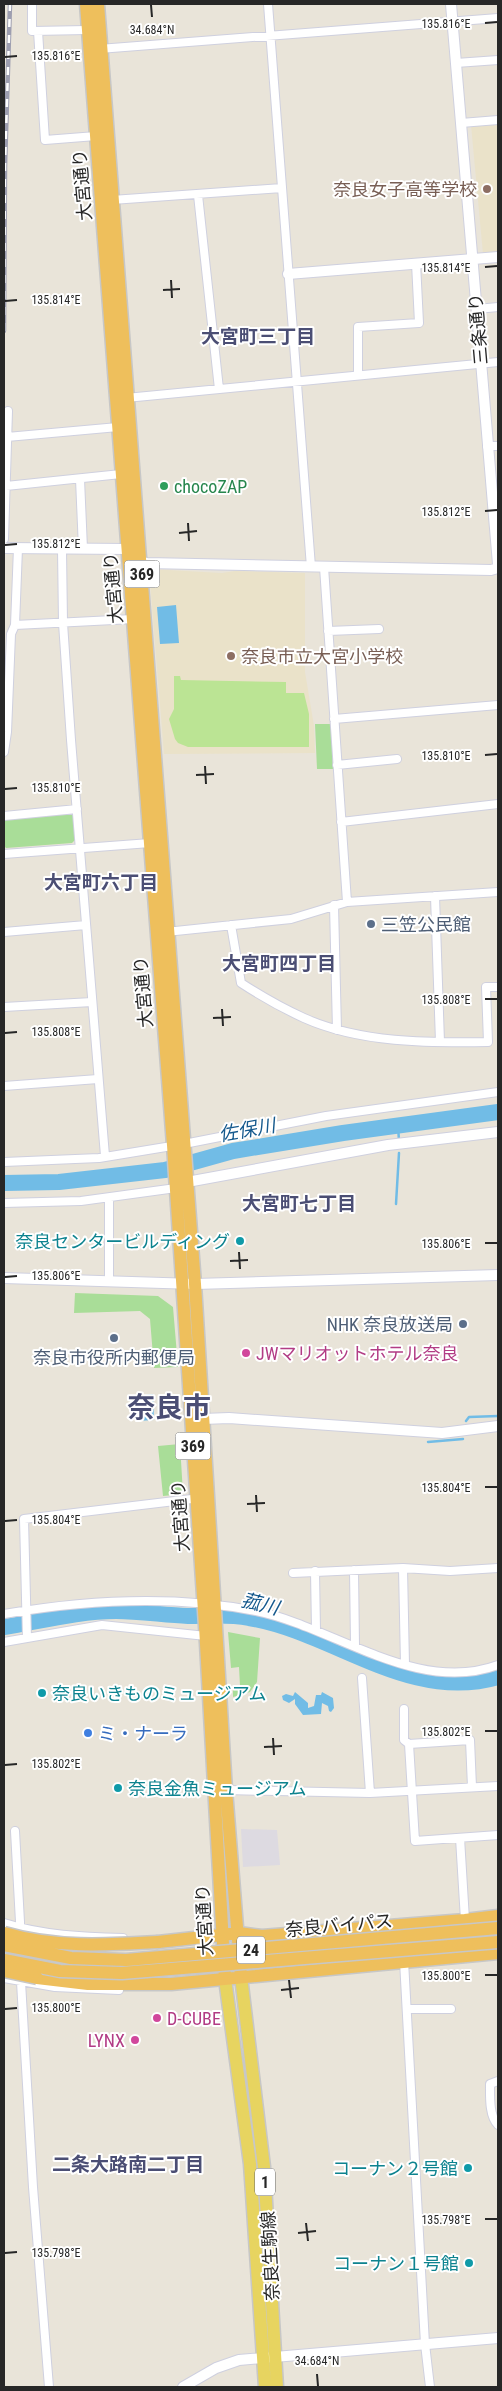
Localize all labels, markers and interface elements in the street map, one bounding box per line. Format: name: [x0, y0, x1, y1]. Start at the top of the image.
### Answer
text: 135.816°E: [421, 17, 471, 31]
text: 34.684°N: [130, 23, 174, 37]
text: 135.816°E: [31, 49, 81, 63]
street label: 大宮通り: [68, 148, 96, 222]
place label: 奈良女子高等学校: [333, 179, 477, 200]
marker: 奈良女子高等学校: [481, 183, 493, 195]
text: 135.814°E: [421, 261, 471, 275]
street label: 三条通り: [464, 292, 492, 366]
text: 135.814°E: [31, 293, 81, 307]
district label: 大宮町三丁目: [201, 325, 315, 348]
place label: chocoZAP: [174, 476, 247, 497]
marker: chocoZAP: [158, 480, 170, 492]
text: 135.812°E: [421, 505, 471, 519]
text: 135.812°E: [31, 537, 81, 551]
street label: 大宮通り: [99, 551, 127, 625]
road number: 369: [124, 560, 160, 588]
place label: 奈良市立大宮小学校: [241, 646, 403, 667]
marker: 奈良市立大宮小学校: [225, 650, 237, 662]
text: 135.810°E: [421, 749, 471, 763]
text: 135.810°E: [31, 781, 81, 795]
district label: 大宮町六丁目: [44, 871, 158, 894]
place label: 三笠公民館: [381, 914, 471, 935]
marker: 三笠公民館: [365, 918, 377, 930]
district label: 大宮町四丁目: [222, 952, 336, 975]
street label: 大宮通り: [129, 955, 157, 1029]
text: 135.808°E: [421, 993, 471, 1007]
text: 135.808°E: [31, 1025, 81, 1039]
water label: 佐保川: [217, 1113, 279, 1146]
district label: 大宮町七丁目: [242, 1192, 356, 1215]
place label: 奈良センタービルディング: [15, 1231, 230, 1252]
marker: 奈良センタービルディング: [234, 1235, 246, 1247]
text: 135.806°E: [421, 1237, 471, 1251]
text: 135.806°E: [31, 1269, 81, 1283]
place label: NHK 奈良放送局: [327, 1314, 453, 1335]
marker: NHK 奈良放送局: [457, 1318, 469, 1330]
marker: 奈良市役所内郵便局: [108, 1332, 120, 1344]
place label: JWマリオットホテル奈良: [256, 1343, 458, 1364]
place label: 奈良市役所内郵便局: [33, 1347, 195, 1368]
marker: JWマリオットホテル奈良: [240, 1347, 252, 1359]
district label: 奈良市: [127, 1391, 211, 1424]
road number: 369: [176, 1432, 210, 1460]
street label: 大宮通り: [167, 1479, 193, 1553]
text: 135.804°E: [421, 1481, 471, 1495]
text: 135.804°E: [31, 1513, 81, 1527]
water label: 菰川: [239, 1588, 283, 1620]
place label: 奈良いきものミュージアム: [52, 1683, 266, 1704]
marker: 奈良いきものミュージアム: [36, 1687, 48, 1699]
place label: ミ・ナーラ: [98, 1723, 188, 1744]
text: 135.802°E: [421, 1725, 471, 1739]
marker: ミ・ナーラ: [82, 1727, 94, 1739]
text: 135.802°E: [31, 1757, 81, 1771]
place label: 奈良金魚ミュージアム: [128, 1778, 306, 1799]
marker: 奈良金魚ミュージアム: [112, 1782, 124, 1794]
street label: 大宮通り: [192, 1883, 216, 1957]
street label: 奈良バイパス: [284, 1910, 394, 1940]
road number: 24: [237, 1936, 265, 1964]
text: 135.800°E: [421, 1969, 471, 1983]
text: 135.800°E: [31, 2001, 81, 2015]
place label: D-CUBE: [167, 2008, 221, 2029]
marker: D-CUBE: [151, 2012, 163, 2024]
place label: LYNX: [88, 2030, 125, 2051]
marker: LYNX: [129, 2034, 141, 2046]
district label: 二条大路南二丁目: [52, 2153, 204, 2176]
place label: コーナン２号館: [332, 2158, 458, 2179]
marker: コーナン２号館: [462, 2162, 474, 2174]
road number: 1: [255, 2168, 275, 2196]
street label: 奈良生駒線: [257, 2211, 283, 2301]
text: 135.798°E: [421, 2213, 471, 2227]
text: 135.798°E: [31, 2246, 81, 2260]
place label: コーナン１号館: [333, 2253, 459, 2274]
marker: コーナン１号館: [463, 2257, 475, 2269]
text: 34.684°N: [295, 2354, 339, 2368]

